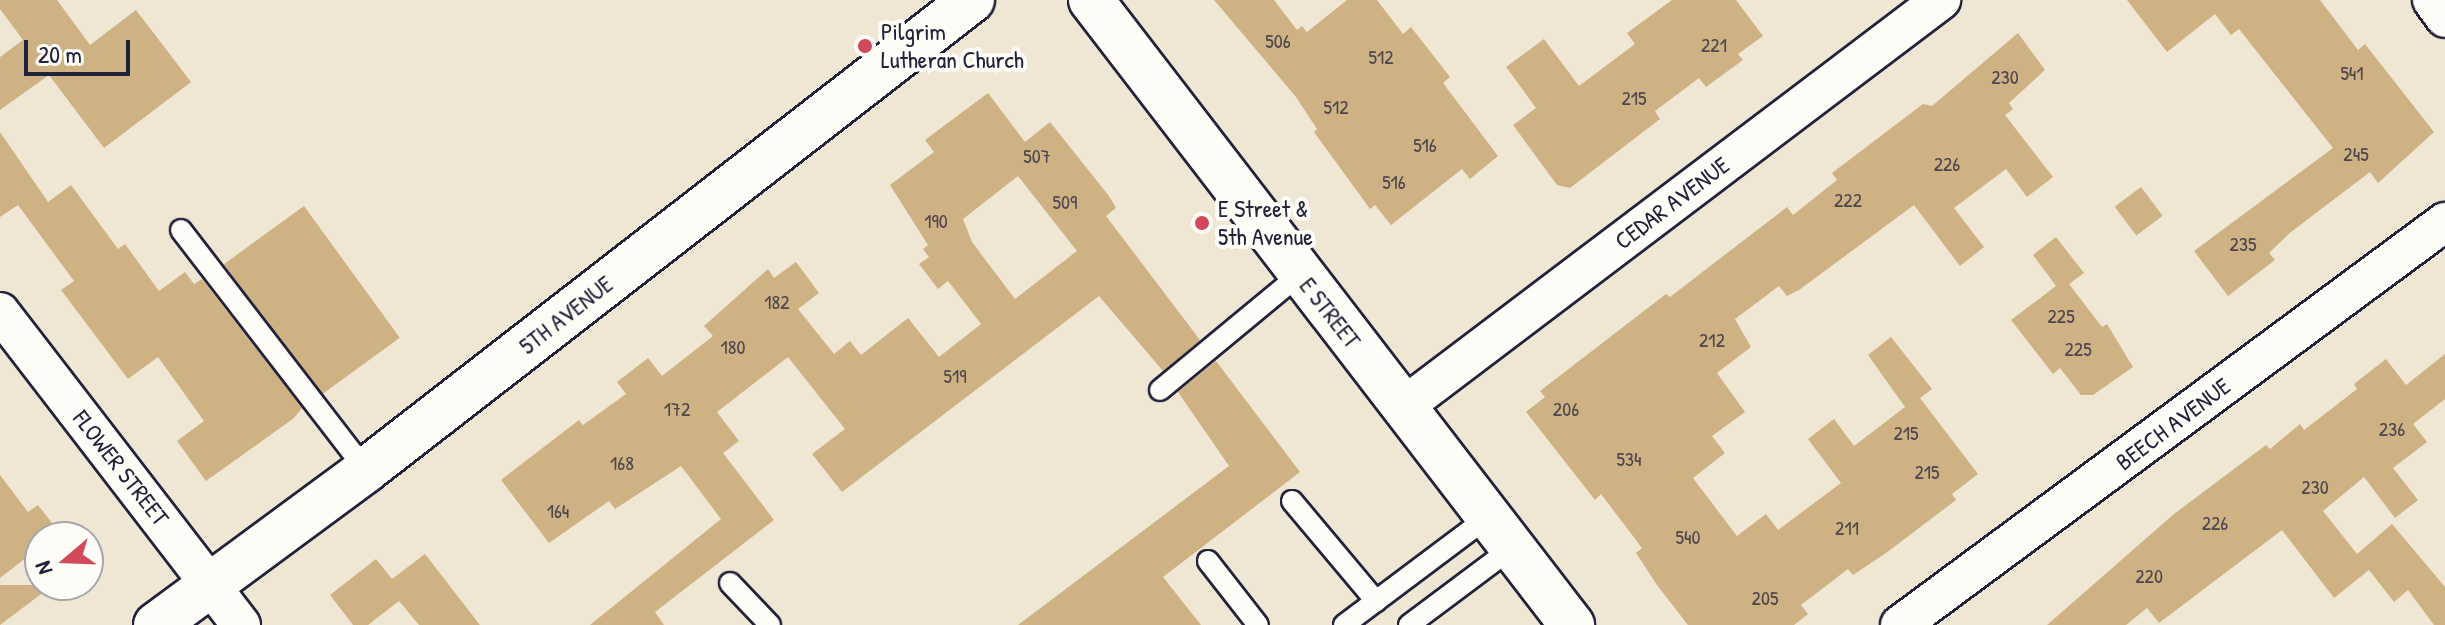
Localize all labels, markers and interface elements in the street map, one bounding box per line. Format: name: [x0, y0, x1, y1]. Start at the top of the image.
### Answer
place label: Pilgrim Lutheran Church: [881, 18, 1024, 74]
scale bar: [28, 24, 134, 74]
house number: 506: [1265, 28, 1291, 52]
house number: 221: [1701, 32, 1727, 56]
marker: Pilgrim Lutheran Church: [856, 37, 874, 55]
text: 20 m: [38, 38, 82, 70]
house number: 512: [1368, 44, 1394, 68]
house number: 541: [2340, 60, 2364, 84]
house number: 230: [1991, 64, 2019, 88]
house number: 215: [1621, 85, 1647, 109]
house number: 512: [1323, 94, 1349, 118]
house number: 516: [1413, 132, 1437, 156]
house number: 245: [2343, 141, 2369, 165]
house number: 507: [1023, 143, 1051, 167]
street label: CEDAR AVENUE: [1609, 151, 1735, 255]
house number: 226: [1934, 151, 1960, 175]
house number: 516: [1382, 169, 1406, 193]
house number: 222: [1834, 187, 1862, 211]
house number: 509: [1053, 189, 1077, 213]
place label: E Street & 5th Avenue: [1218, 195, 1313, 251]
house number: 190: [924, 208, 948, 232]
marker: E Street & 5th Avenue: [1193, 214, 1211, 232]
house number: 235: [2230, 231, 2256, 255]
street label: 5TH AVENUE: [514, 270, 618, 360]
street label: E STREET: [1293, 272, 1367, 354]
house number: 182: [764, 289, 790, 313]
house number: 225: [2047, 303, 2075, 327]
house number: 212: [1699, 327, 1725, 351]
house number: 180: [721, 334, 745, 358]
house number: 225: [2064, 336, 2092, 360]
house number: 519: [943, 363, 967, 387]
street label: BEECH AVENUE: [2110, 372, 2236, 476]
house number: 172: [664, 396, 690, 420]
house number: 206: [1553, 396, 1579, 420]
street label: FLOWER STREET: [67, 404, 175, 532]
house number: 236: [2379, 416, 2405, 440]
house number: 215: [1893, 420, 1919, 444]
house number: 534: [1617, 446, 1641, 470]
house number: 168: [610, 450, 634, 474]
house number: 215: [1914, 459, 1940, 483]
house number: 230: [2301, 474, 2329, 498]
house number: 164: [547, 498, 569, 522]
house number: 226: [2202, 510, 2228, 534]
house number: 211: [1835, 515, 1859, 539]
north arrow: [24, 521, 104, 601]
house number: 540: [1676, 524, 1700, 548]
text: N: [27, 558, 59, 579]
house number: 220: [2135, 563, 2163, 587]
house number: 205: [1752, 585, 1778, 609]

